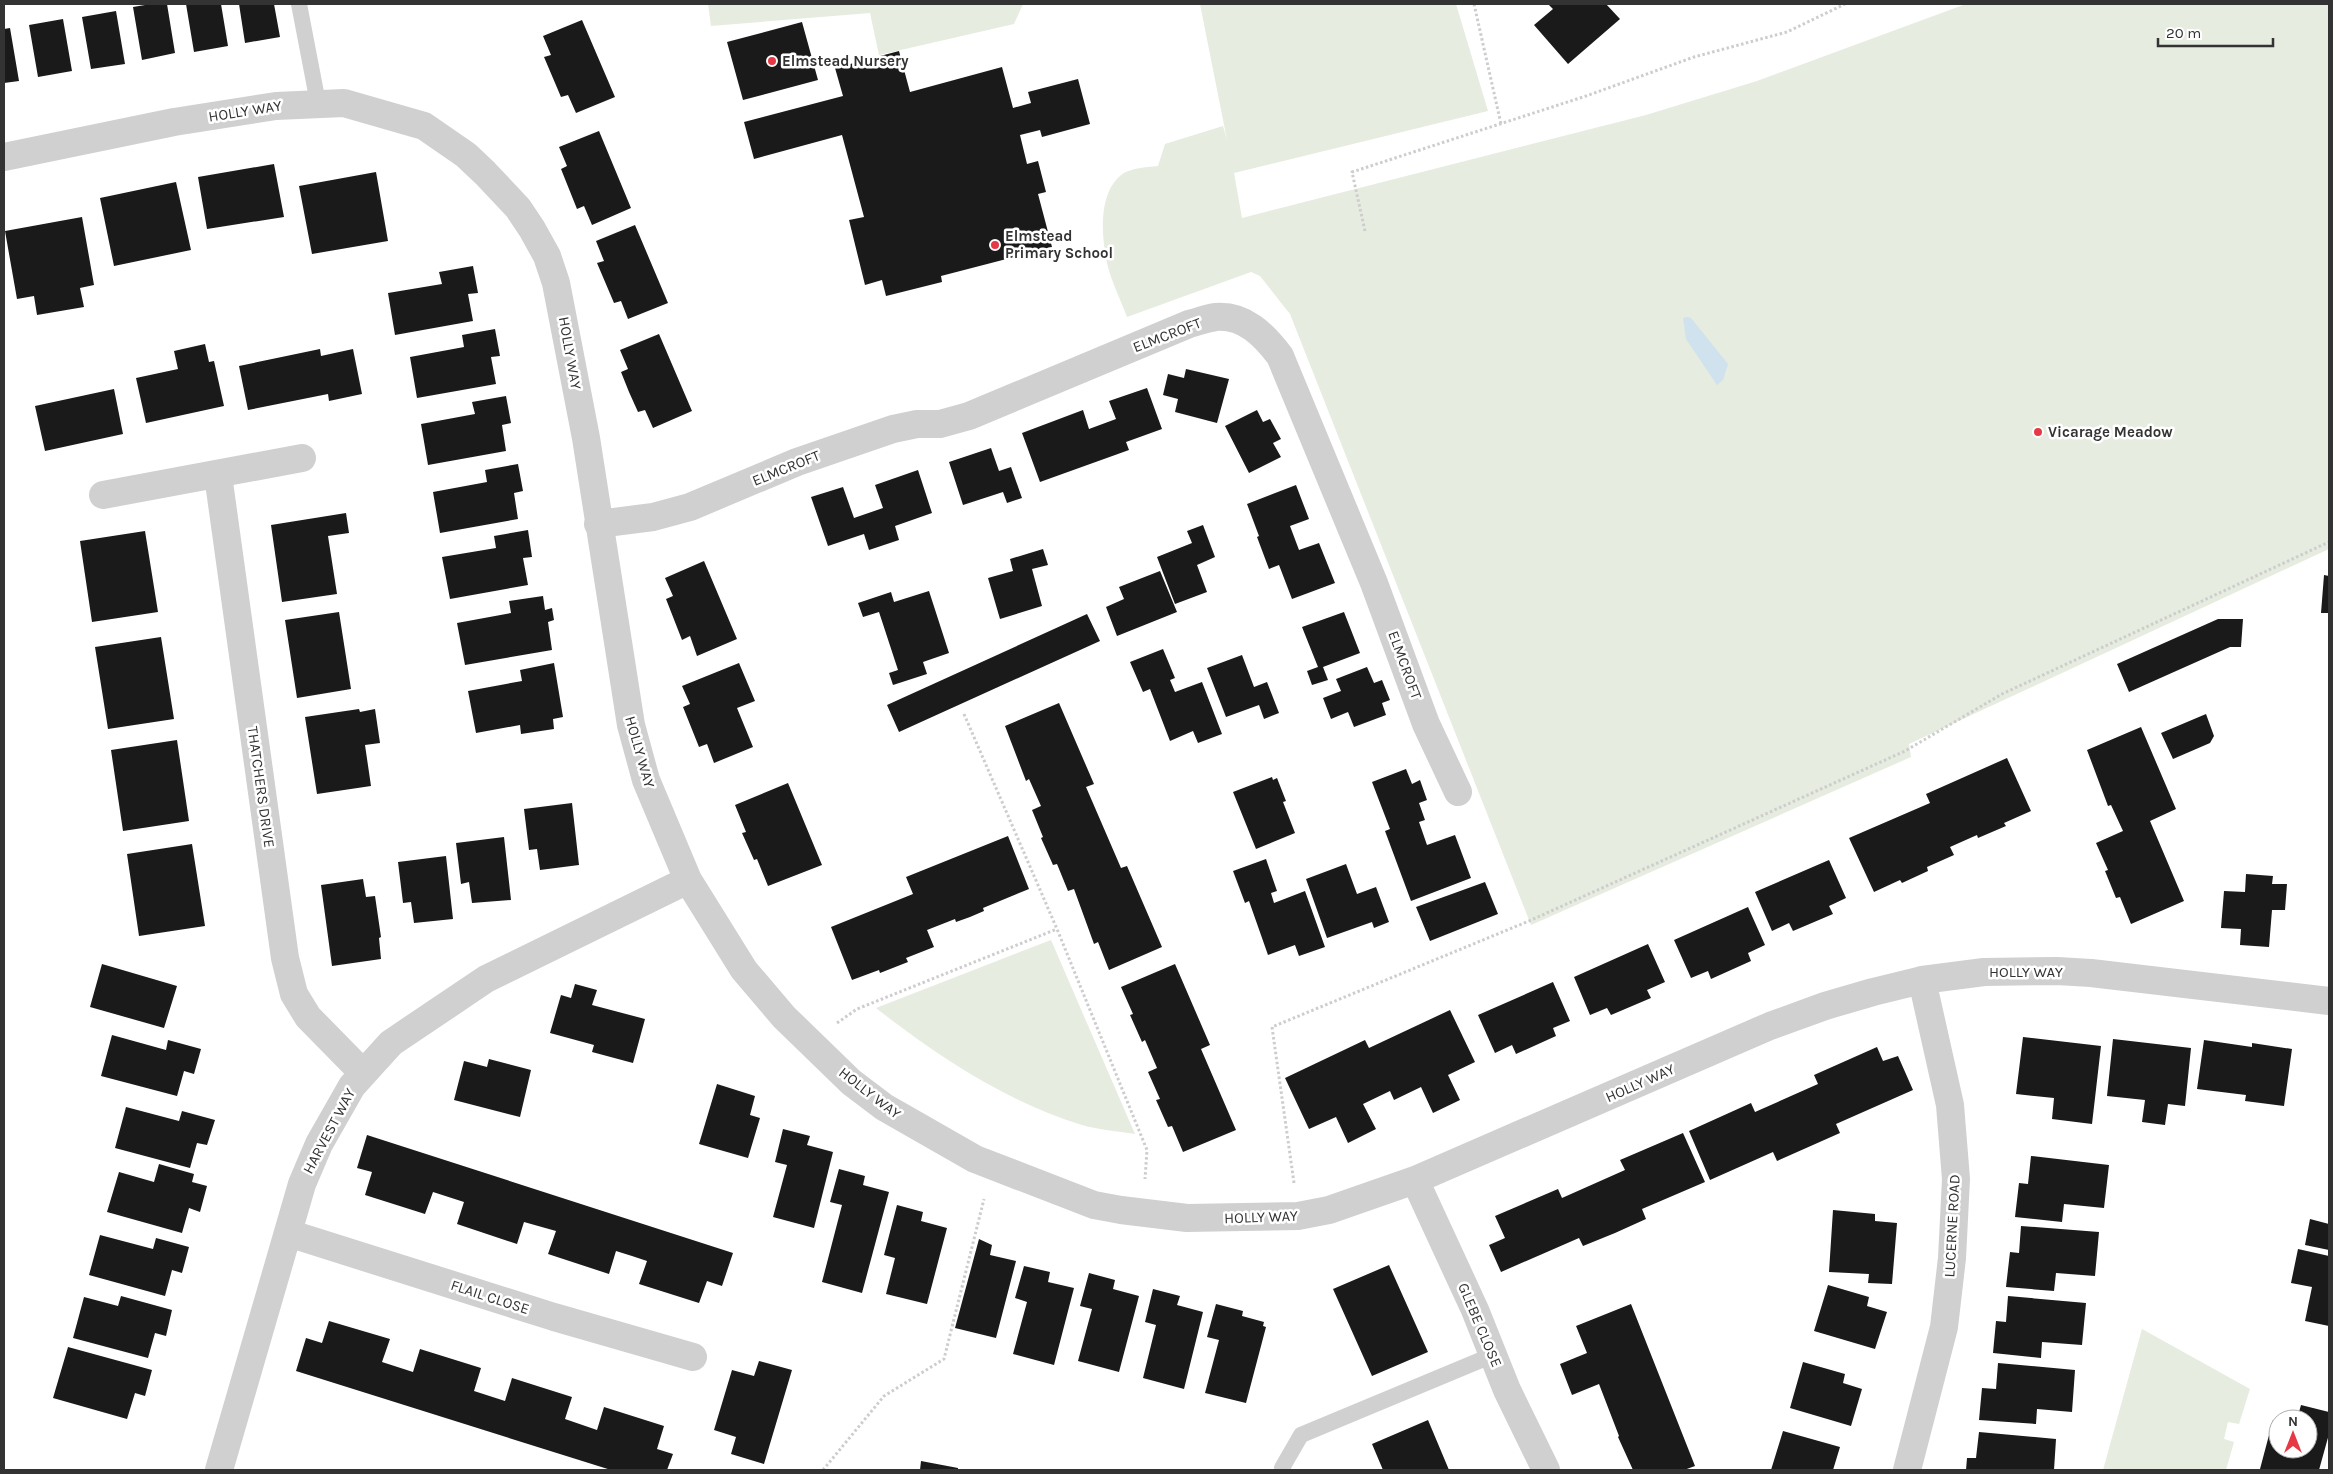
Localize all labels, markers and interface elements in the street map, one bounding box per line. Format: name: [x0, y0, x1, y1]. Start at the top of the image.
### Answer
scale bar: [2158, 15, 2273, 47]
text: 20 m: [2166, 24, 2201, 42]
place label: Elmstead Nursery: [782, 52, 909, 70]
marker: Elmstead Nursery: [766, 55, 778, 67]
street label: HOLLY WAY: [207, 96, 284, 126]
place label: Elmstead Primary School: [1005, 227, 1113, 262]
marker: Elmstead Primary School: [989, 239, 1001, 251]
street label: ELMCROFT: [1130, 314, 1204, 356]
street label: HOLLY WAY: [555, 315, 585, 392]
place label: Vicarage Meadow: [2048, 423, 2173, 441]
marker: Vicarage Meadow: [2032, 426, 2044, 438]
street label: ELMCROFT: [749, 446, 823, 490]
street label: ELMCROFT: [1384, 628, 1426, 702]
street label: HOLLY WAY: [621, 714, 659, 791]
street label: THATCHERS DRIVE: [244, 725, 278, 849]
street label: HOLLY WAY: [1989, 963, 2064, 981]
street label: HOLLY WAY: [1603, 1059, 1678, 1106]
street label: HOLLY WAY: [835, 1063, 905, 1123]
street label: HARVEST WAY: [299, 1085, 359, 1177]
street label: LUCERNE ROAD: [1940, 1174, 1964, 1278]
street label: HOLLY WAY: [1224, 1207, 1299, 1227]
street label: FLAIL CLOSE: [448, 1276, 532, 1318]
street label: GLEBE CLOSE: [1454, 1280, 1506, 1370]
north arrow: [2268, 1409, 2318, 1459]
text: N: [2288, 1413, 2298, 1430]

